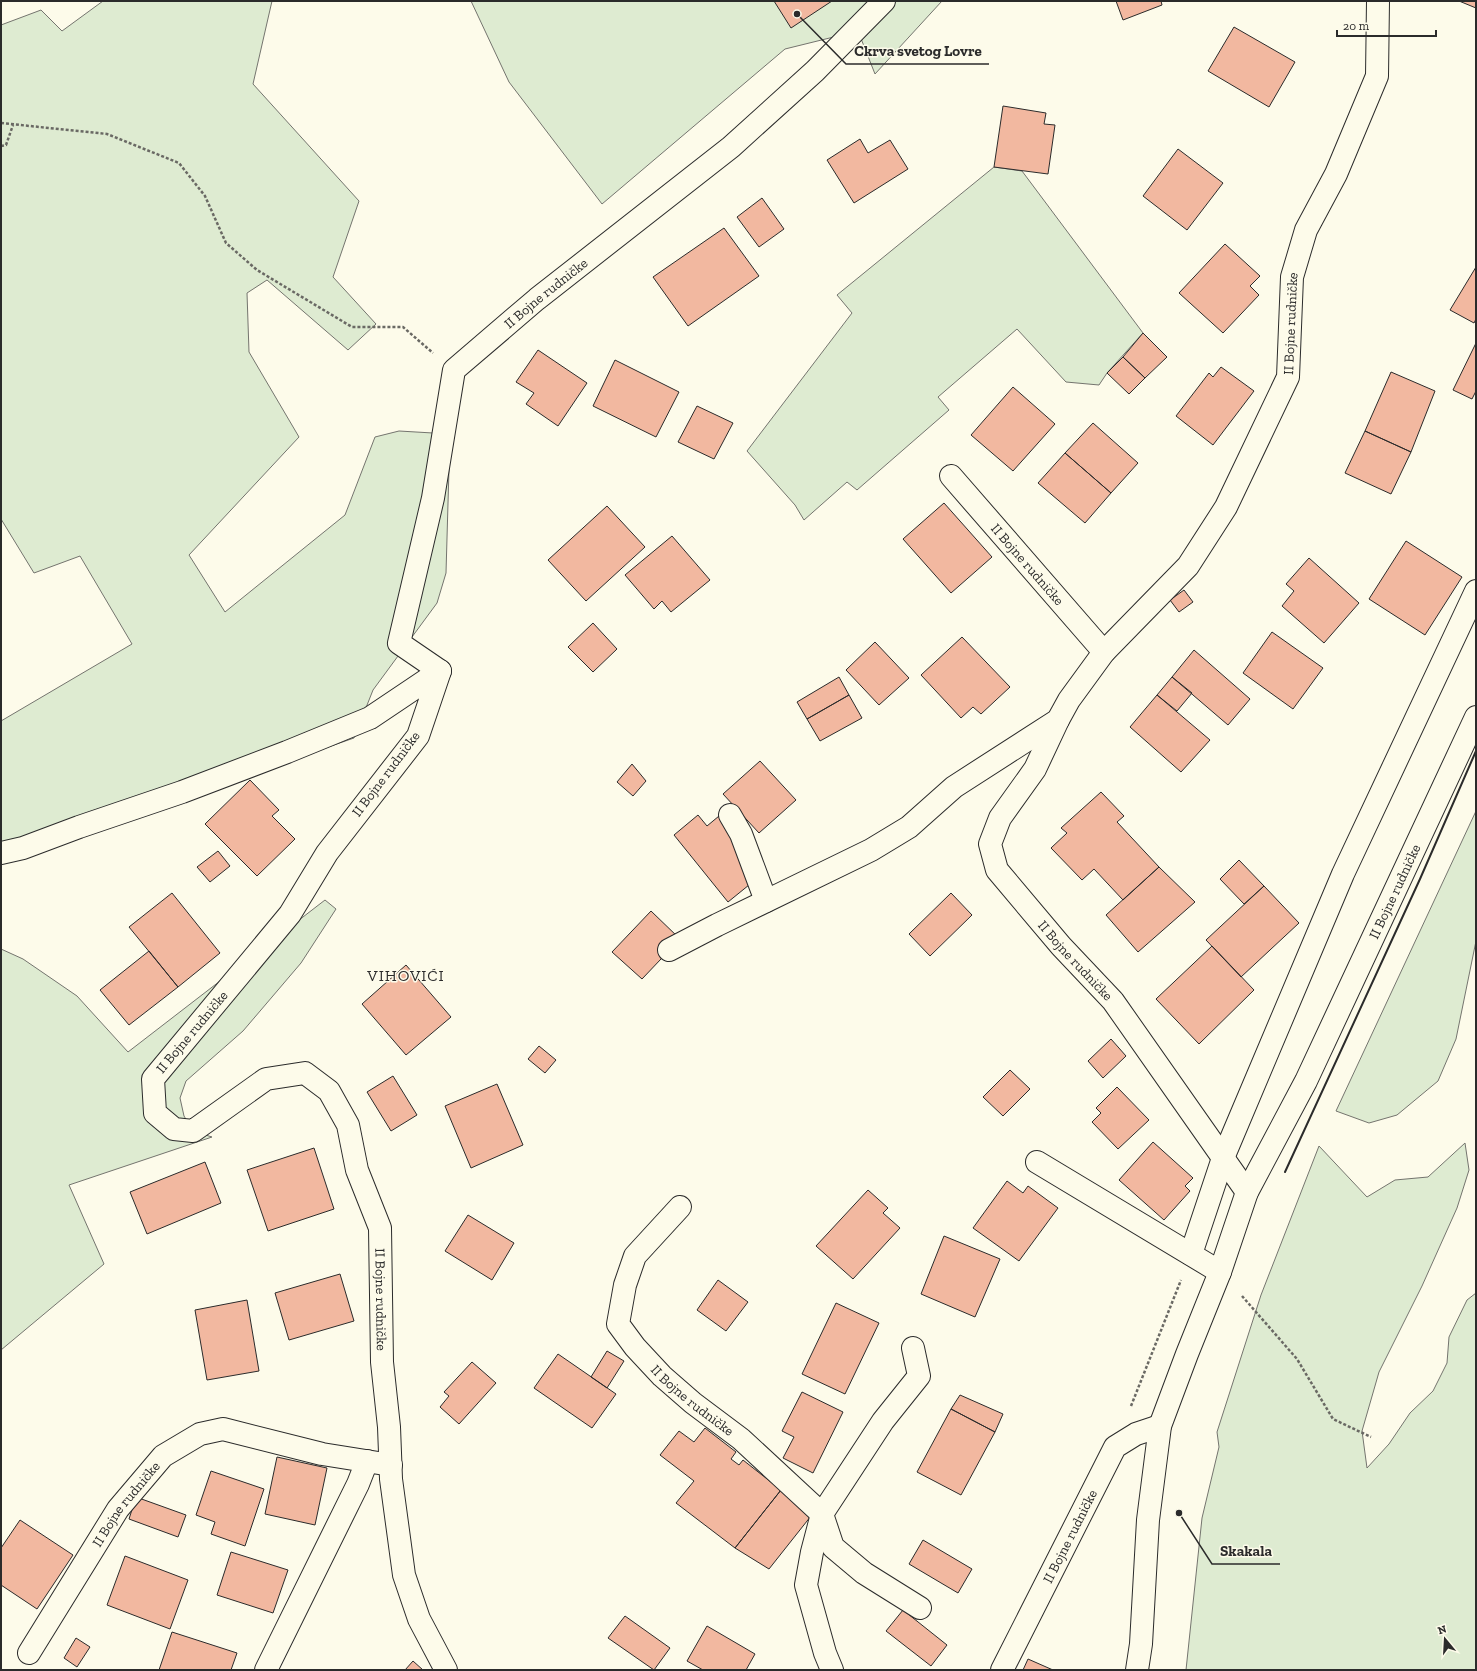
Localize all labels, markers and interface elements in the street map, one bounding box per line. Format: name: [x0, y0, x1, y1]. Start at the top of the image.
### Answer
scale bar: [1337, 12, 1436, 38]
text: 20 m: [1343, 19, 1370, 33]
callout: Ckrva svetog Lovre: [846, 37, 989, 64]
text: Ckrva svetog Lovre: [854, 42, 982, 60]
street label: II Bojne rudničke: [500, 254, 591, 332]
street label: II Bojne rudničke: [1280, 270, 1302, 375]
street label: II Bojne rudničke: [988, 520, 1068, 609]
street label: II Bojne rudničke: [348, 728, 424, 820]
street label: II Bojne rudničke: [1365, 841, 1424, 941]
street label: II Bojne rudničke: [1035, 917, 1117, 1004]
district label: VIHOVIĆI: [366, 966, 445, 985]
street label: II Bojne rudničke: [153, 987, 232, 1077]
street label: II Bojne rudničke: [372, 1248, 390, 1351]
street label: II Bojne rudničke: [647, 1361, 738, 1440]
street label: II Bojne rudničke: [88, 1457, 164, 1550]
street label: II Bojne rudničke: [1039, 1486, 1101, 1586]
callout: Skakala: [1212, 1537, 1280, 1564]
text: Skakala: [1220, 1542, 1272, 1560]
north arrow: [1425, 1619, 1465, 1659]
text: N: [1436, 1622, 1449, 1637]

